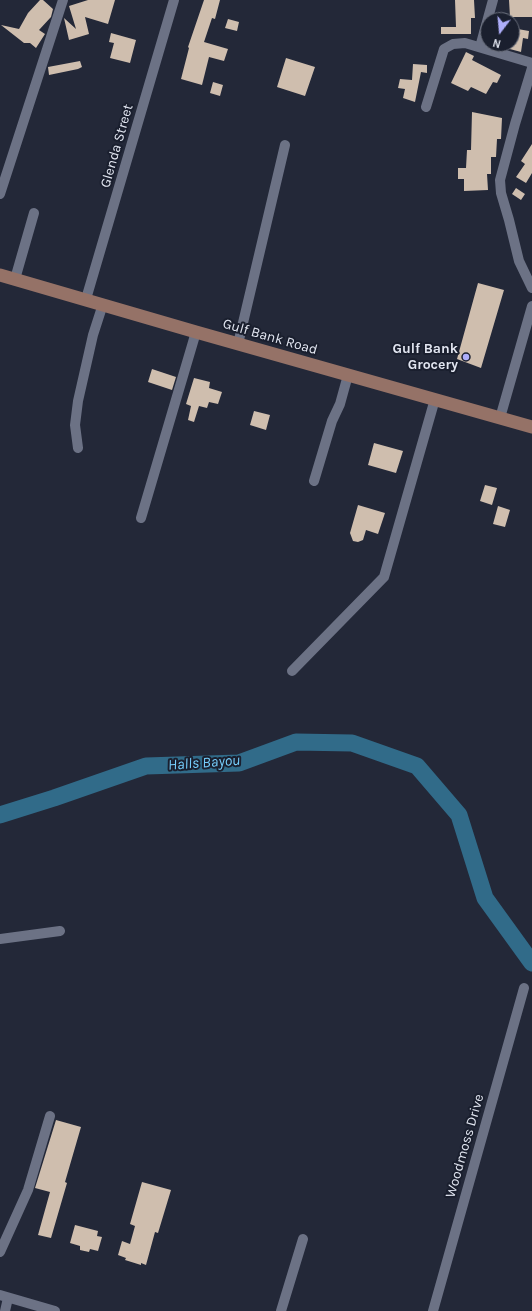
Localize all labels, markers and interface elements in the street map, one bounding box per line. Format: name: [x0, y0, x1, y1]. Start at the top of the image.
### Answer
north arrow: [480, 12, 520, 52]
text: N: [491, 36, 502, 50]
street label: Glenda Street: [97, 102, 137, 190]
street label: Gulf Bank Road: [221, 315, 319, 359]
place label: Gulf Bank Grocery: [393, 341, 458, 374]
marker: Gulf Bank Grocery: [461, 352, 471, 362]
water label: Halls Bayou: [167, 751, 241, 775]
street label: Woodmoss Drive: [442, 1092, 488, 1200]

